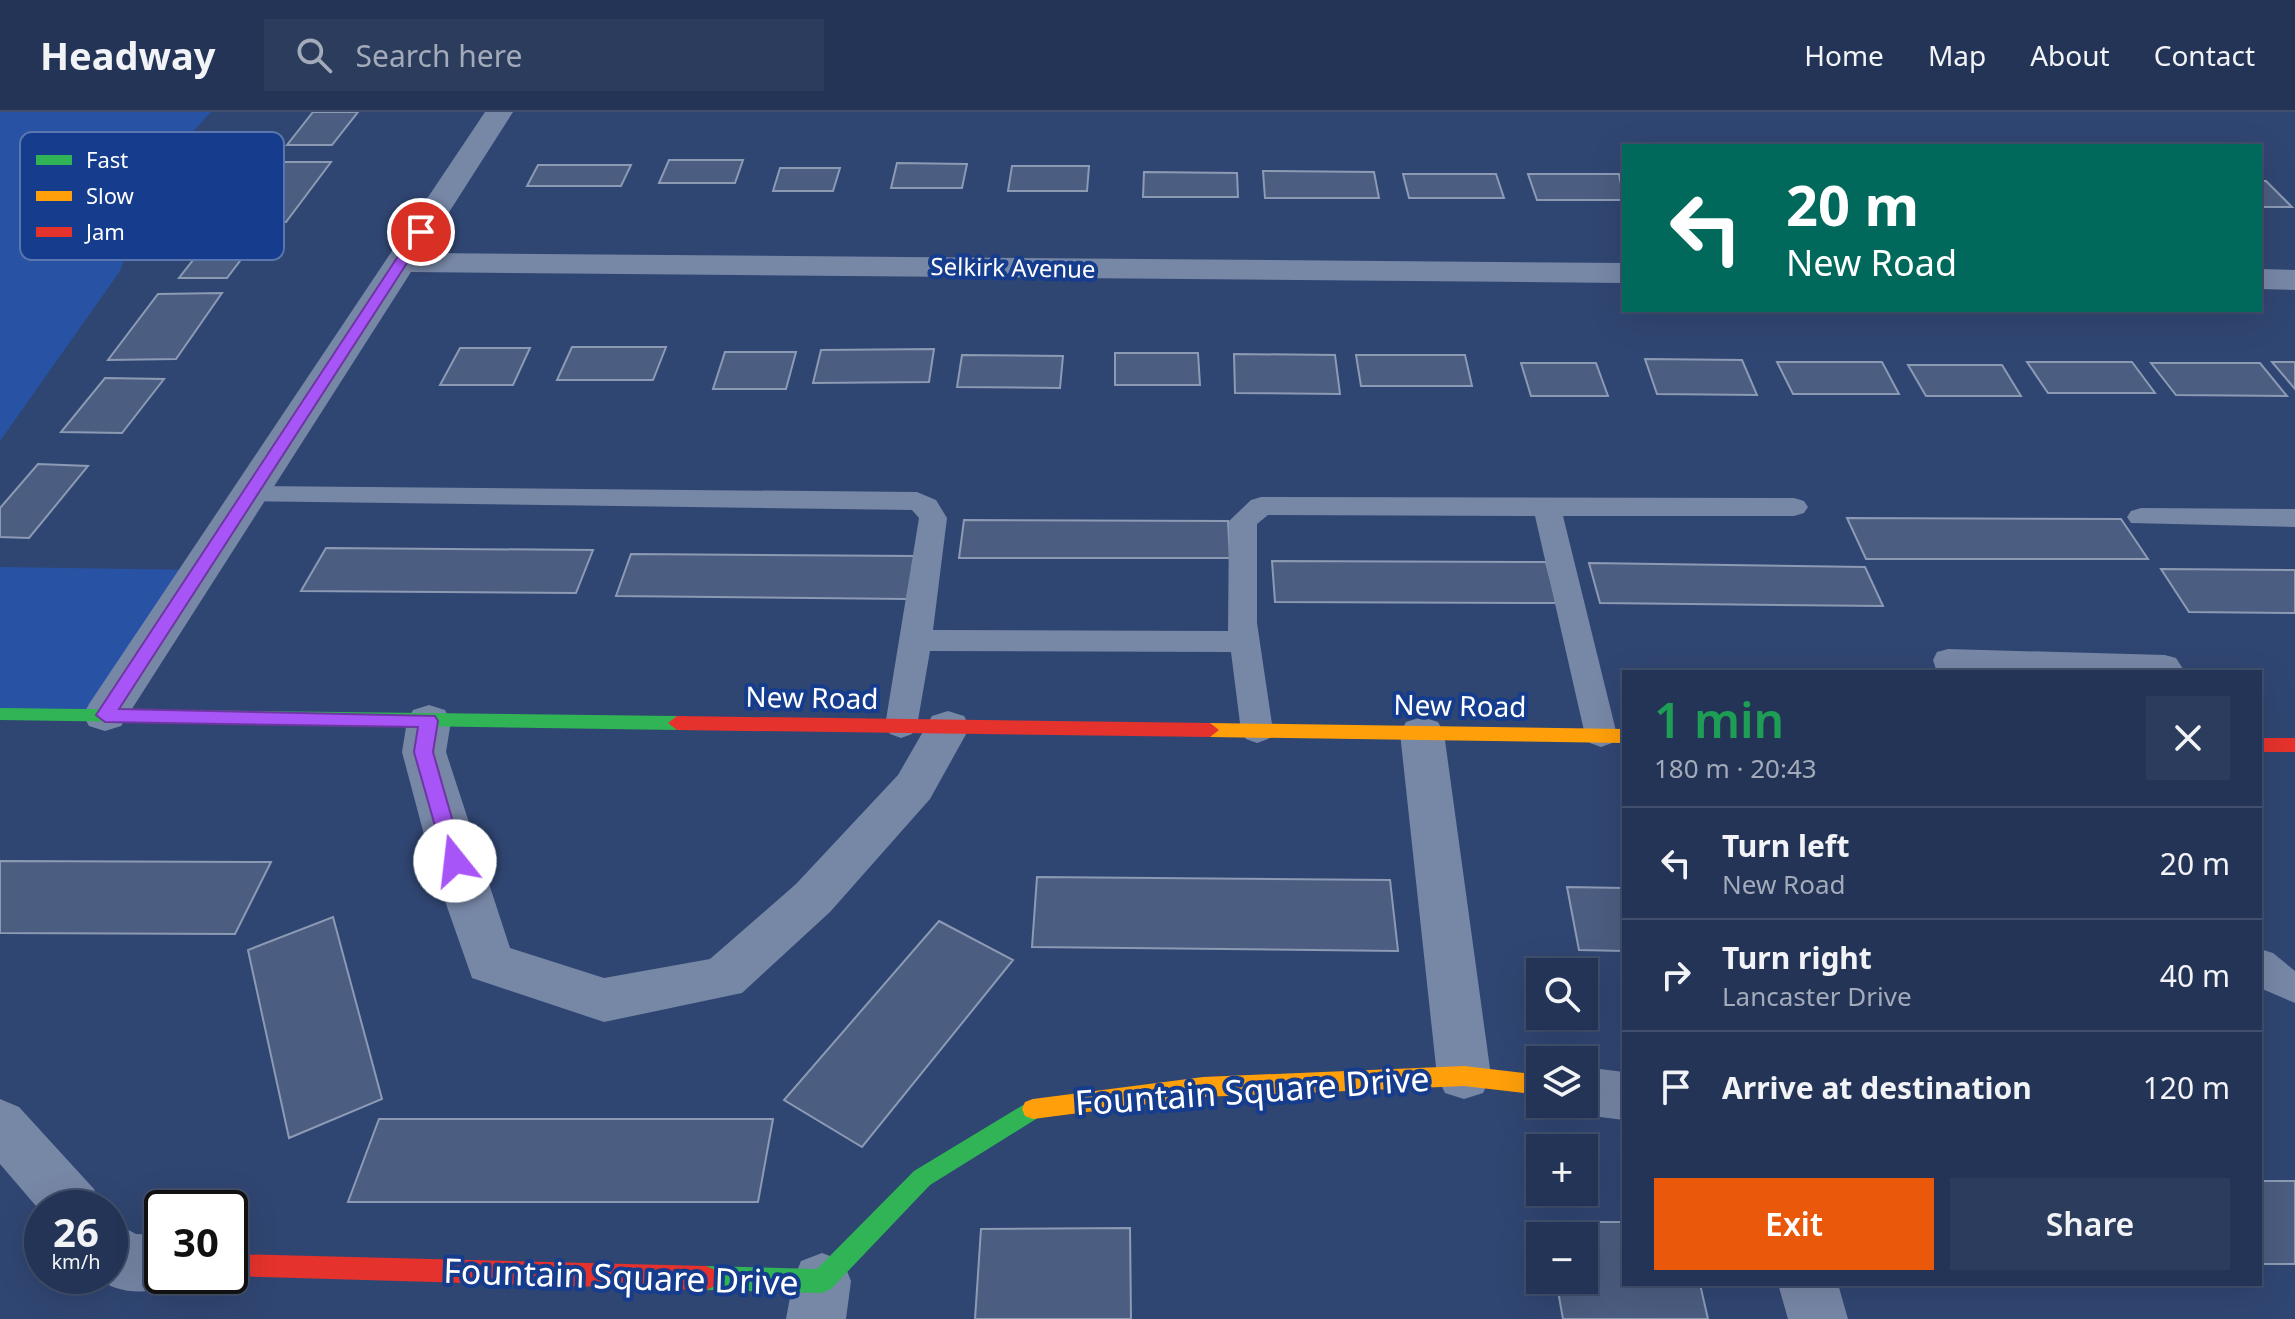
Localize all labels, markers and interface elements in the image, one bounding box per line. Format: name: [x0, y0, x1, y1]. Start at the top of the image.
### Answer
search box: [264, 19, 824, 91]
text: Headway: [40, 29, 216, 81]
icon: search: [292, 33, 336, 77]
text: Search here: [356, 35, 522, 76]
text: Home: [1804, 36, 1884, 74]
text: Map: [1928, 36, 1986, 74]
text: About: [2030, 36, 2110, 74]
text: Contact: [2154, 36, 2255, 74]
legend: [20, 132, 284, 260]
text: Fast: [86, 144, 128, 174]
text: 20 m: [1786, 166, 1919, 242]
icon: left: [1654, 176, 1758, 280]
text: Slow: [86, 180, 135, 210]
pin: [387, 198, 455, 266]
icon: arrive: [399, 210, 443, 254]
text: Jam: [84, 216, 125, 246]
text: New Road: [1786, 238, 1957, 287]
street label: Selkirk Avenue: [930, 249, 1096, 285]
street label: New Road: [745, 677, 879, 717]
street label: New Road: [1393, 685, 1527, 725]
text: 1 min: [1654, 687, 1784, 752]
button: close: [2146, 696, 2230, 780]
text: 180 m · 20:43: [1654, 750, 1817, 786]
position arrow: [413, 819, 497, 903]
text: Turn left: [1722, 825, 1850, 866]
icon: left: [1654, 841, 1698, 885]
text: 20 m: [2160, 843, 2230, 884]
text: New Road: [1722, 866, 1846, 902]
text: Turn right: [1722, 937, 1872, 978]
icon: right: [1654, 953, 1698, 997]
text: 40 m: [2160, 955, 2230, 996]
map controls: [1526, 958, 1598, 1294]
button: search: [1526, 958, 1598, 1030]
text: Lancaster Drive: [1722, 978, 1912, 1014]
button: layers: [1526, 1046, 1598, 1118]
street label: Fountain Square Drive: [1073, 1055, 1431, 1125]
icon: arrive: [1654, 1065, 1698, 1109]
text: Arrive at destination: [1722, 1067, 2032, 1108]
text: 120 m: [2143, 1067, 2230, 1108]
button: +: [1526, 1134, 1598, 1206]
button: Exit: [1654, 1178, 1934, 1270]
button: Share: [1950, 1178, 2230, 1270]
speed limit sign: 30: [144, 1190, 248, 1294]
text: 26: [53, 1204, 99, 1259]
button: −: [1526, 1222, 1598, 1294]
street label: Fountain Square Drive: [443, 1247, 799, 1305]
text: km/h: [51, 1248, 101, 1275]

